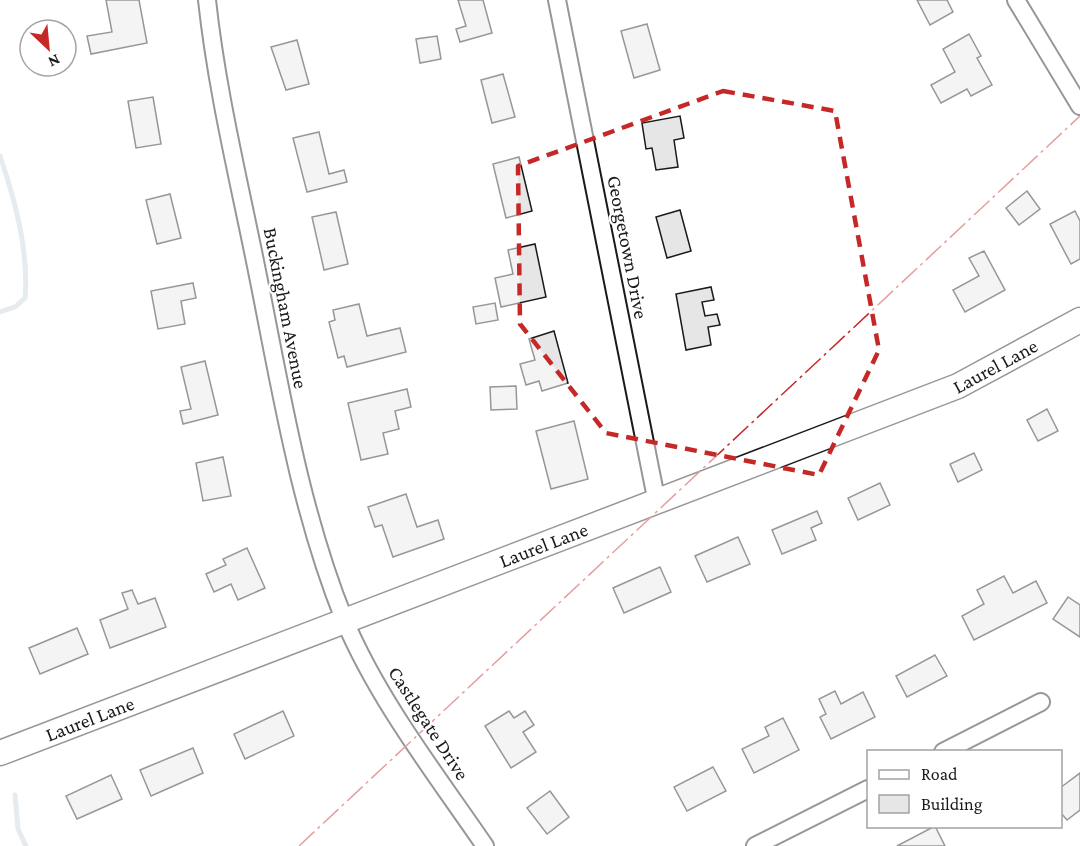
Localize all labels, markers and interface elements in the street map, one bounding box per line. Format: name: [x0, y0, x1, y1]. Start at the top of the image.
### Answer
north arrow: [18, 18, 78, 78]
text: N: [46, 51, 63, 71]
street label: Georgetown Drive: [602, 173, 653, 321]
street label: Buckingham Avenue: [259, 226, 312, 391]
street label: Laurel Lane: [949, 334, 1041, 398]
street label: Laurel Lane: [496, 518, 591, 572]
street label: Castlegate Drive: [383, 662, 474, 785]
street label: Laurel Lane: [42, 692, 137, 746]
legend: [867, 750, 1062, 828]
text: Road: [921, 764, 958, 784]
text: Building: [921, 794, 983, 814]

